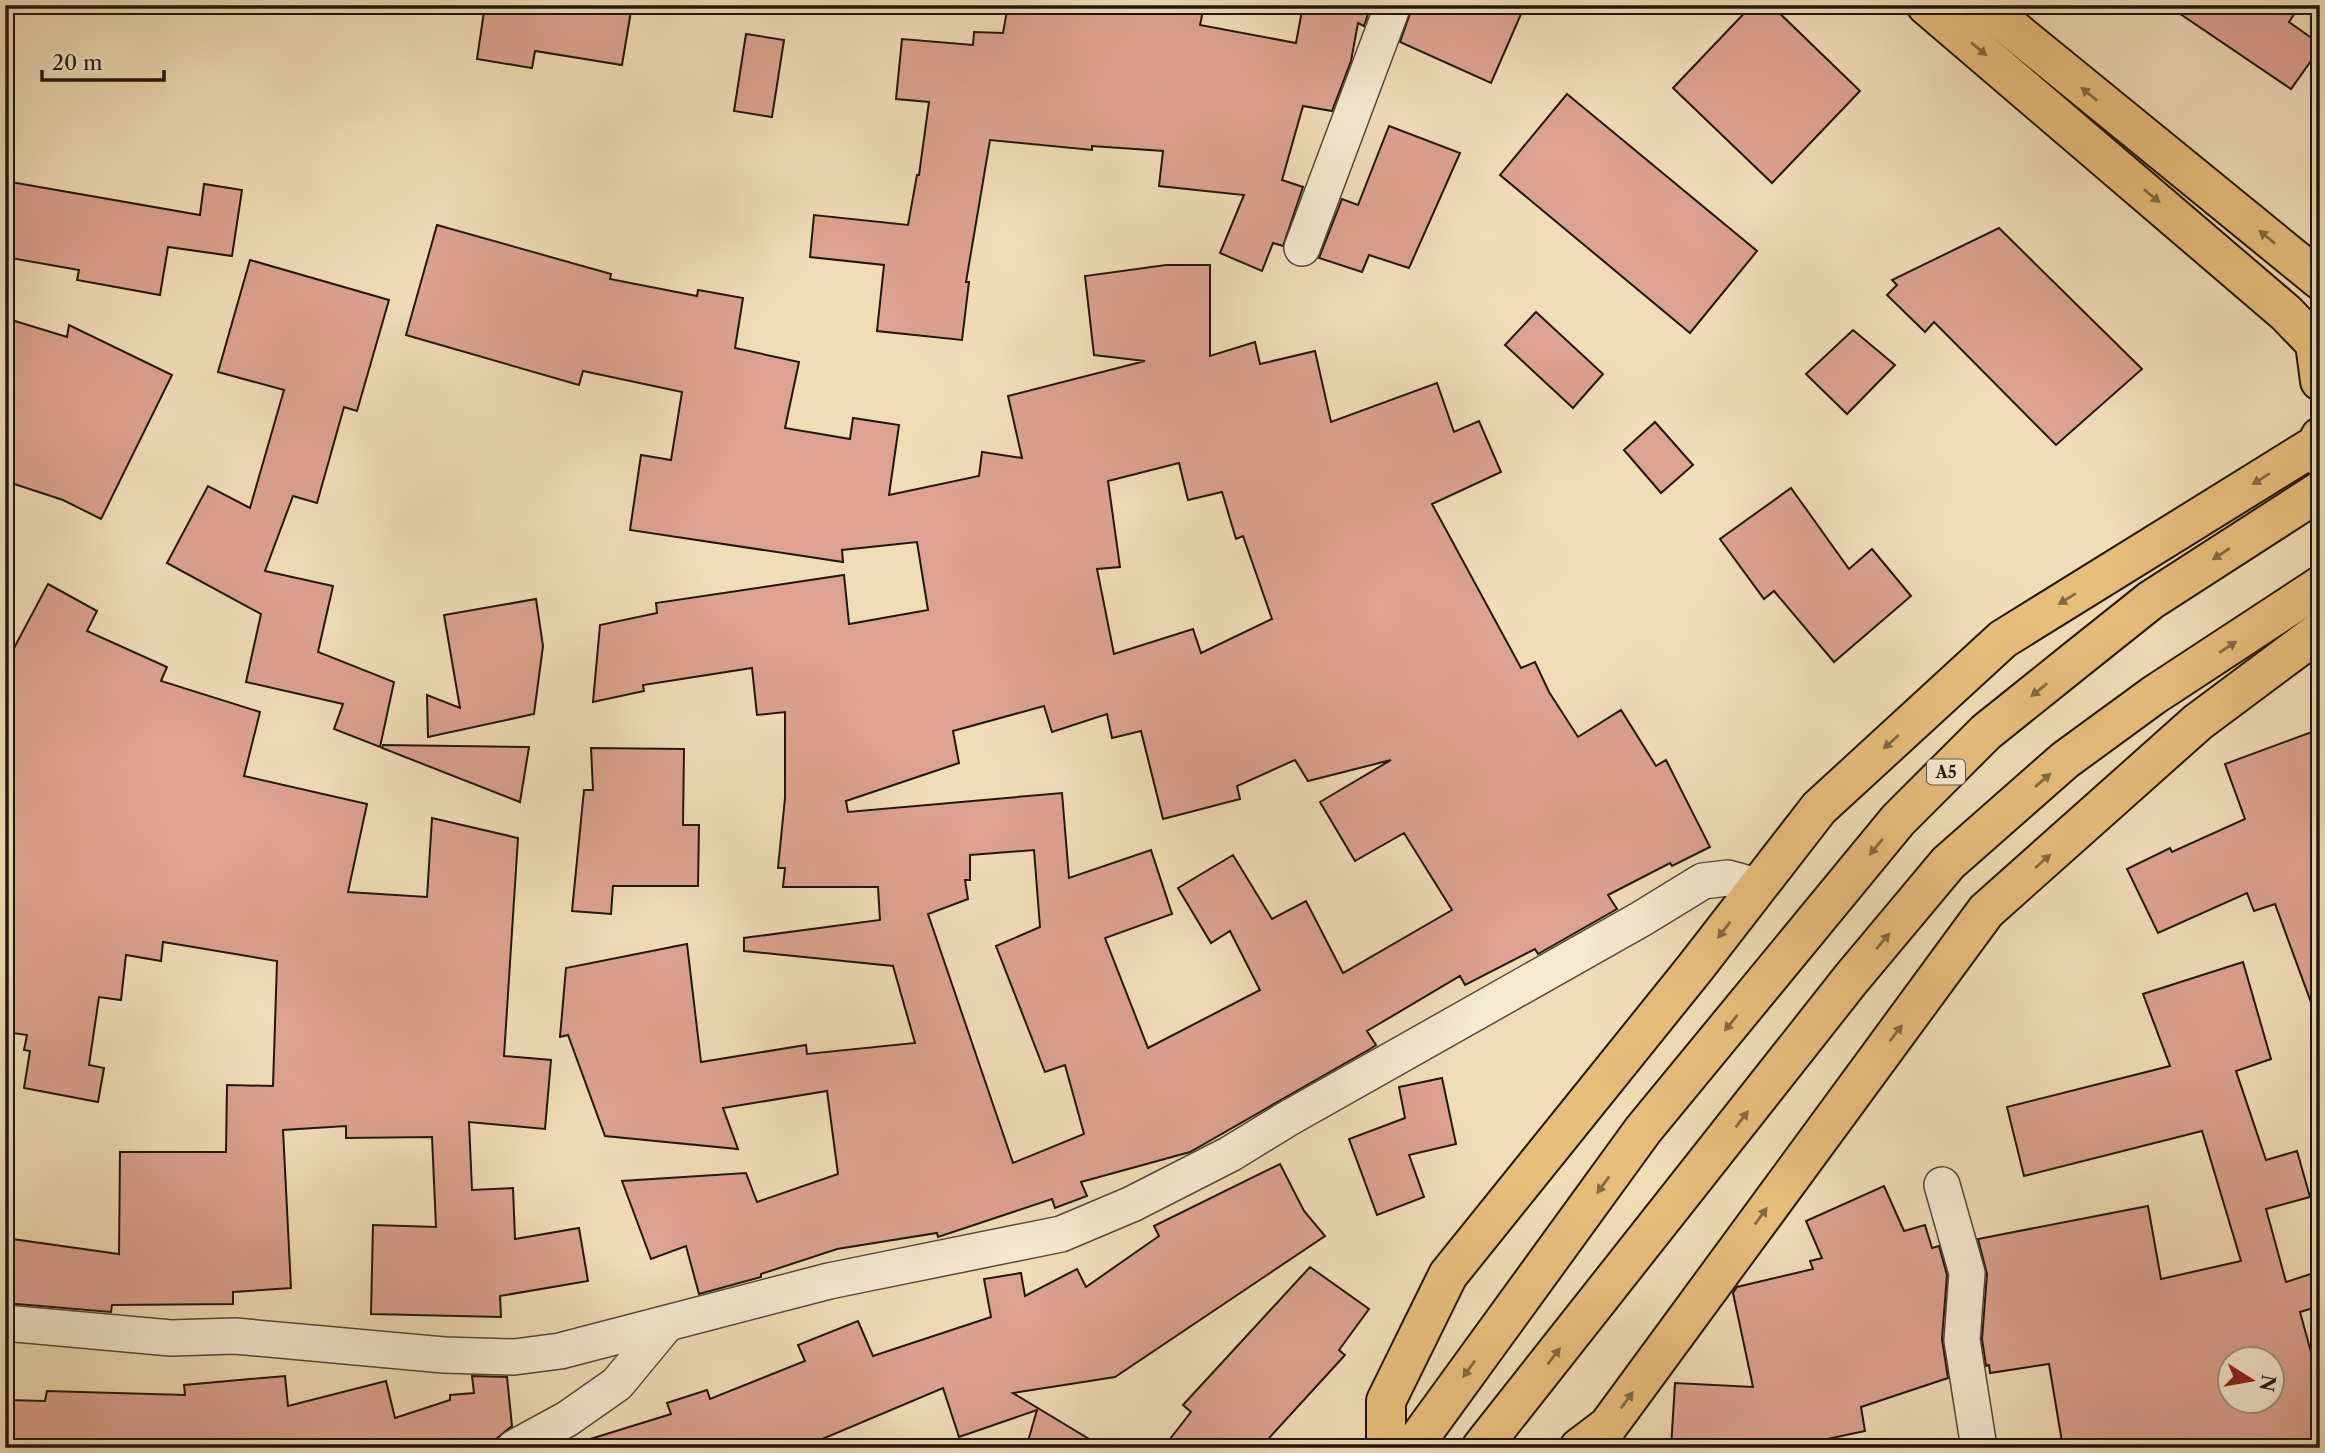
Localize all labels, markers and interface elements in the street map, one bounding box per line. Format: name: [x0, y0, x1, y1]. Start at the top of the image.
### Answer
scale bar: [42, 38, 164, 82]
one-way arrow: [1970, 41, 1987, 56]
text: 20 m: [52, 50, 103, 75]
one-way arrow: [2081, 87, 2099, 102]
one-way arrow: [2144, 188, 2161, 203]
one-way arrow: [2258, 229, 2276, 244]
one-way arrow: [2251, 473, 2270, 486]
one-way arrow: [2212, 548, 2231, 561]
one-way arrow: [2058, 593, 2077, 606]
one-way arrow: [2218, 641, 2237, 654]
one-way arrow: [2030, 682, 2048, 697]
one-way arrow: [1882, 734, 1900, 750]
road number: A5: [1927, 760, 1965, 785]
one-way arrow: [2034, 772, 2052, 788]
one-way arrow: [1868, 838, 1883, 856]
one-way arrow: [2034, 853, 2052, 869]
one-way arrow: [1717, 920, 1732, 938]
one-way arrow: [1875, 932, 1890, 949]
one-way arrow: [1724, 1015, 1739, 1032]
one-way arrow: [1889, 1024, 1903, 1042]
one-way arrow: [1734, 1110, 1749, 1128]
one-way arrow: [1596, 1176, 1610, 1194]
one-way arrow: [1754, 1208, 1769, 1226]
north arrow: [2216, 1344, 2286, 1414]
one-way arrow: [1546, 1347, 1560, 1365]
one-way arrow: [1462, 1360, 1476, 1378]
text: N: [2254, 1373, 2280, 1393]
one-way arrow: [1620, 1391, 1634, 1409]

